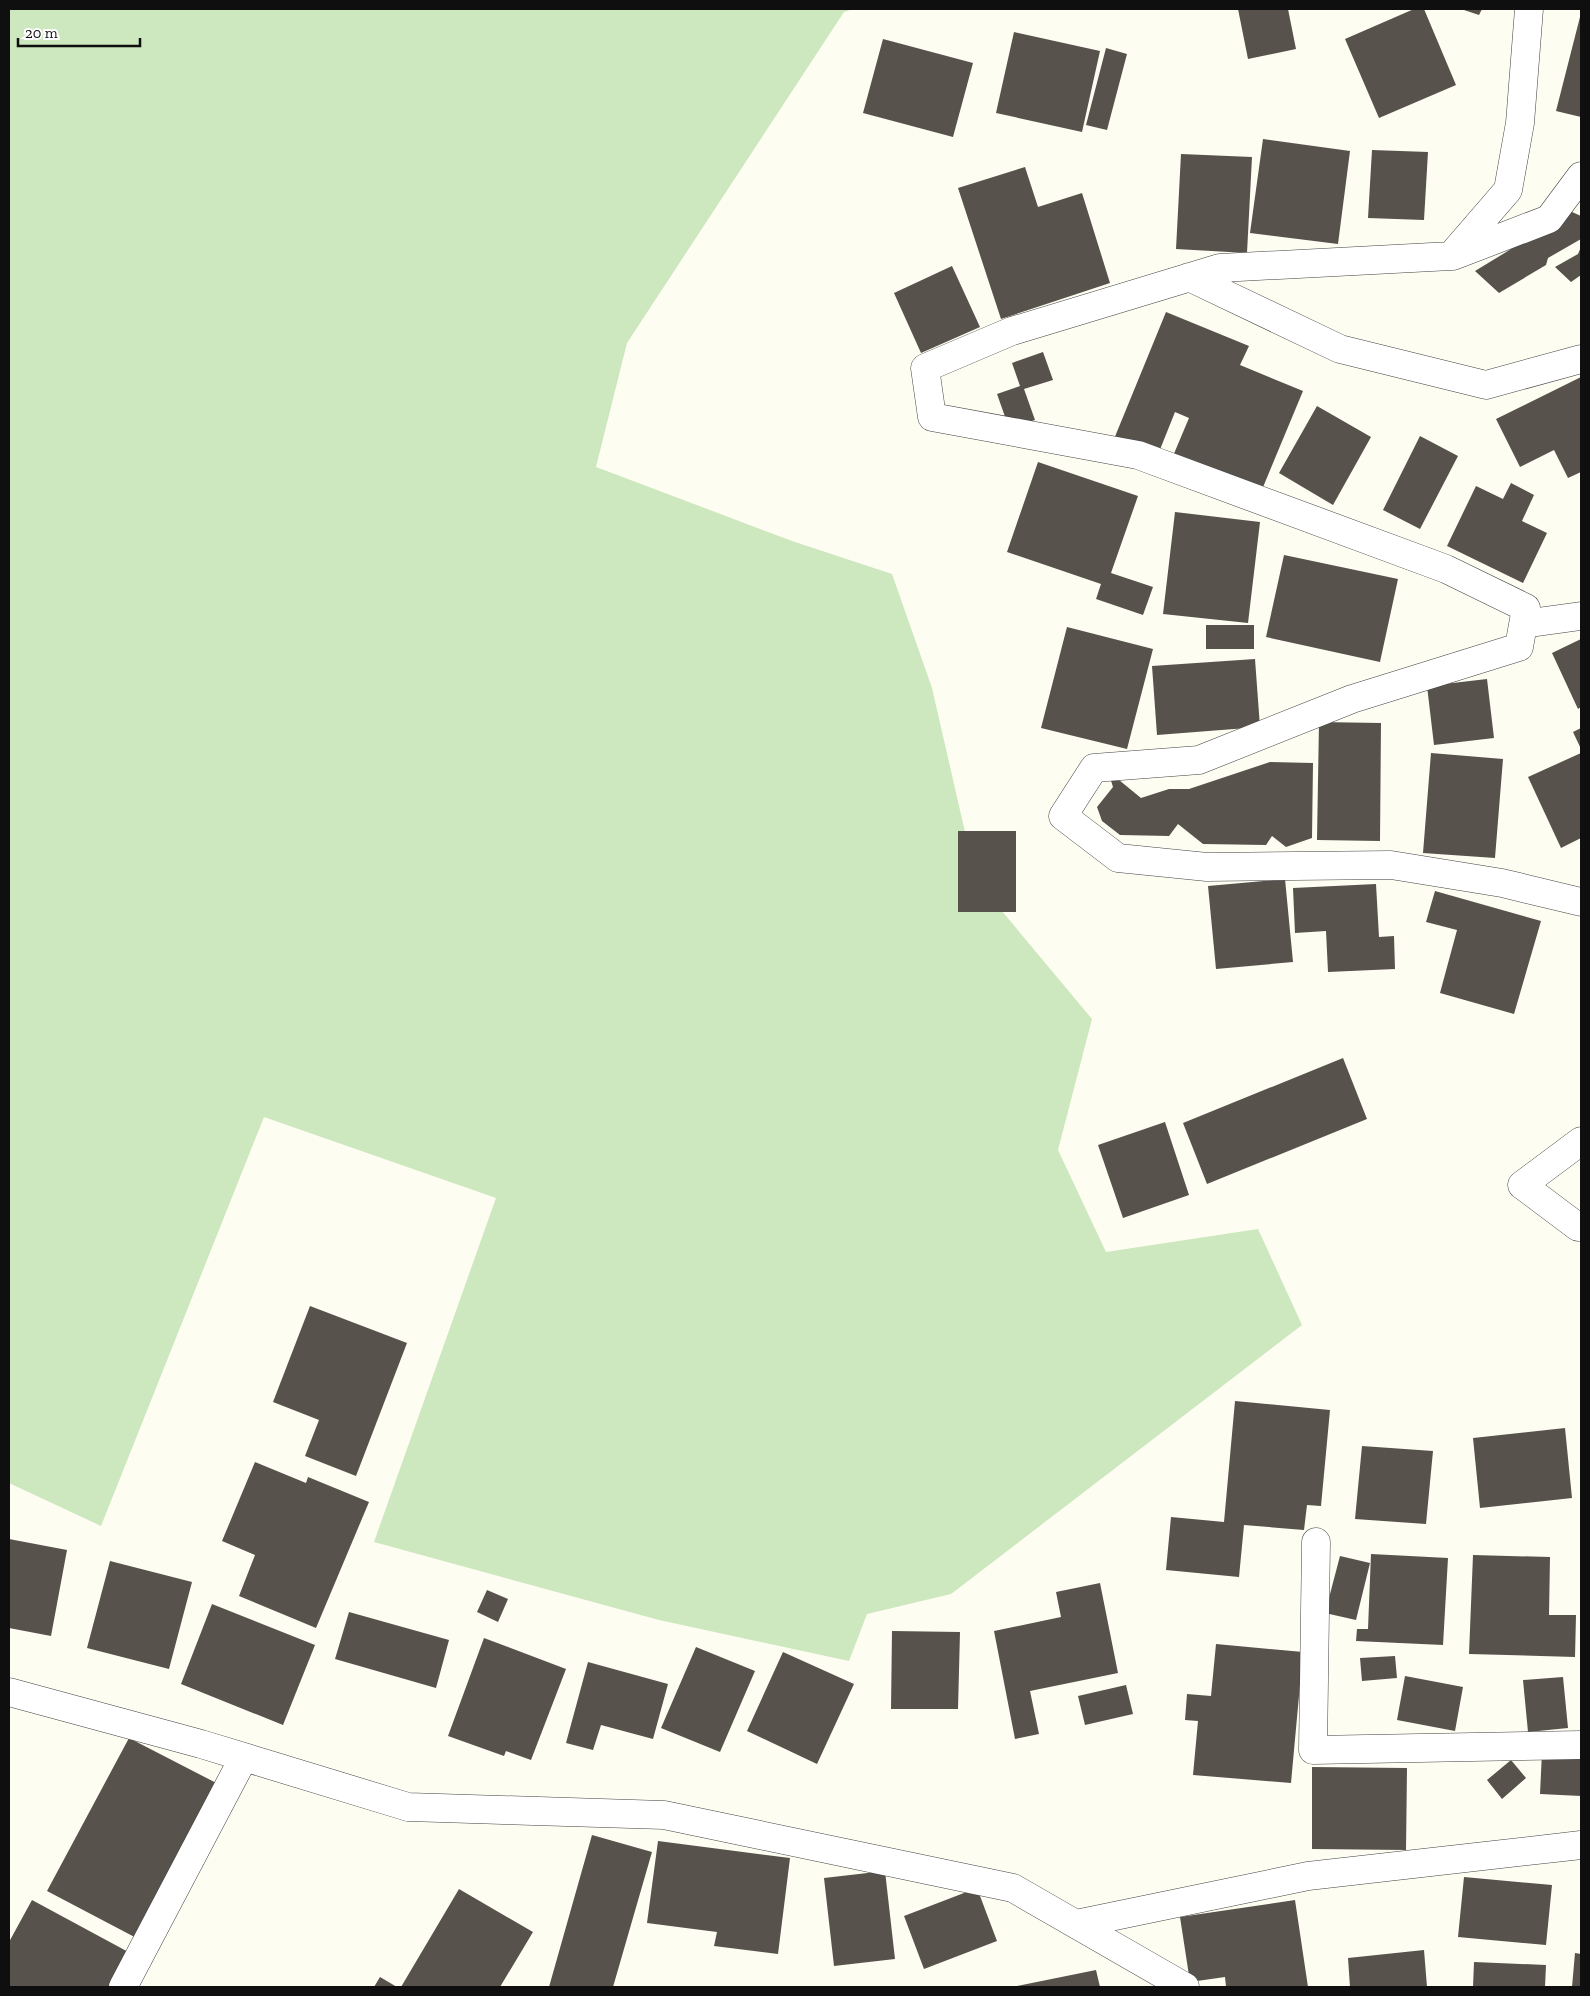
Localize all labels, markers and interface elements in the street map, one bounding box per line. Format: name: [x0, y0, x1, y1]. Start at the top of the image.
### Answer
scale bar: [18, 15, 140, 47]
text: 20 m: [25, 24, 58, 42]

